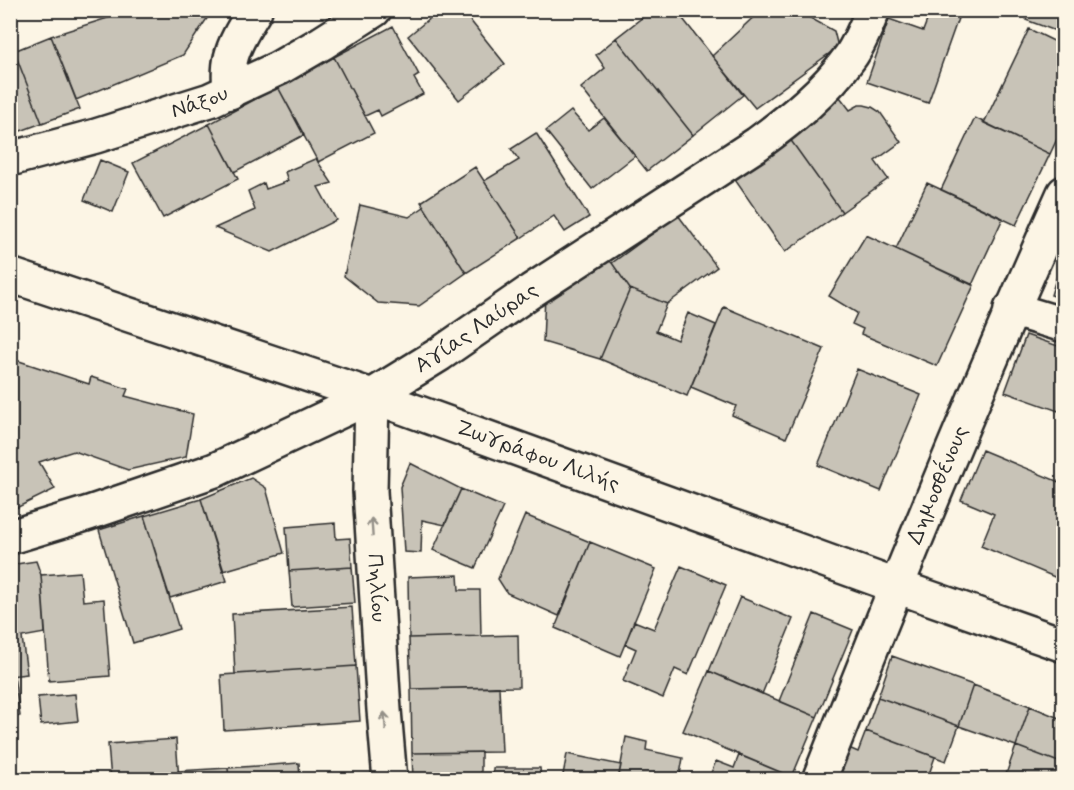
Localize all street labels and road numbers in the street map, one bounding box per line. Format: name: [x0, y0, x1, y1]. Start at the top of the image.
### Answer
street label: Νάξου: [168, 79, 233, 125]
street label: Αγίας Λαύρας: [410, 276, 543, 380]
street label: Ζωγράφου Λιλής: [452, 414, 623, 499]
street label: Δημοσθένους: [901, 422, 975, 549]
street label: Πηλίου: [360, 553, 392, 623]

